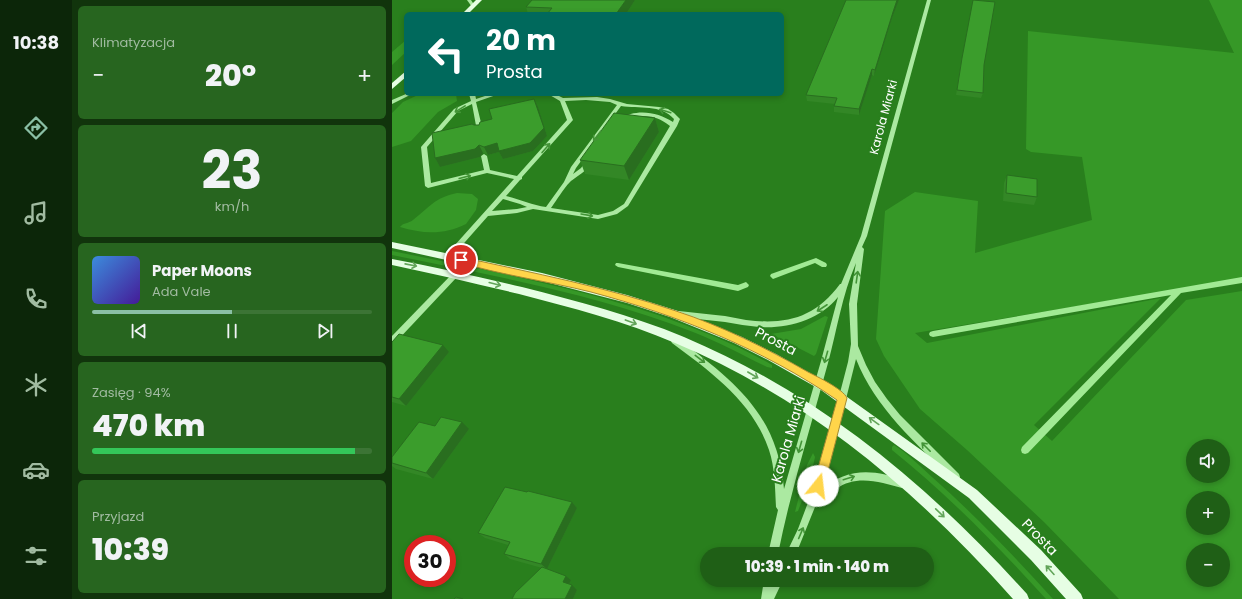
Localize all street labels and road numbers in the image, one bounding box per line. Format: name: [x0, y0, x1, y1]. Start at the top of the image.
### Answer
street label: Karola Miarki: [865, 78, 901, 156]
street label: Prosta: [752, 322, 800, 360]
street label: Karola Miarki: [766, 393, 810, 485]
street label: Prosta: [1017, 514, 1063, 560]

